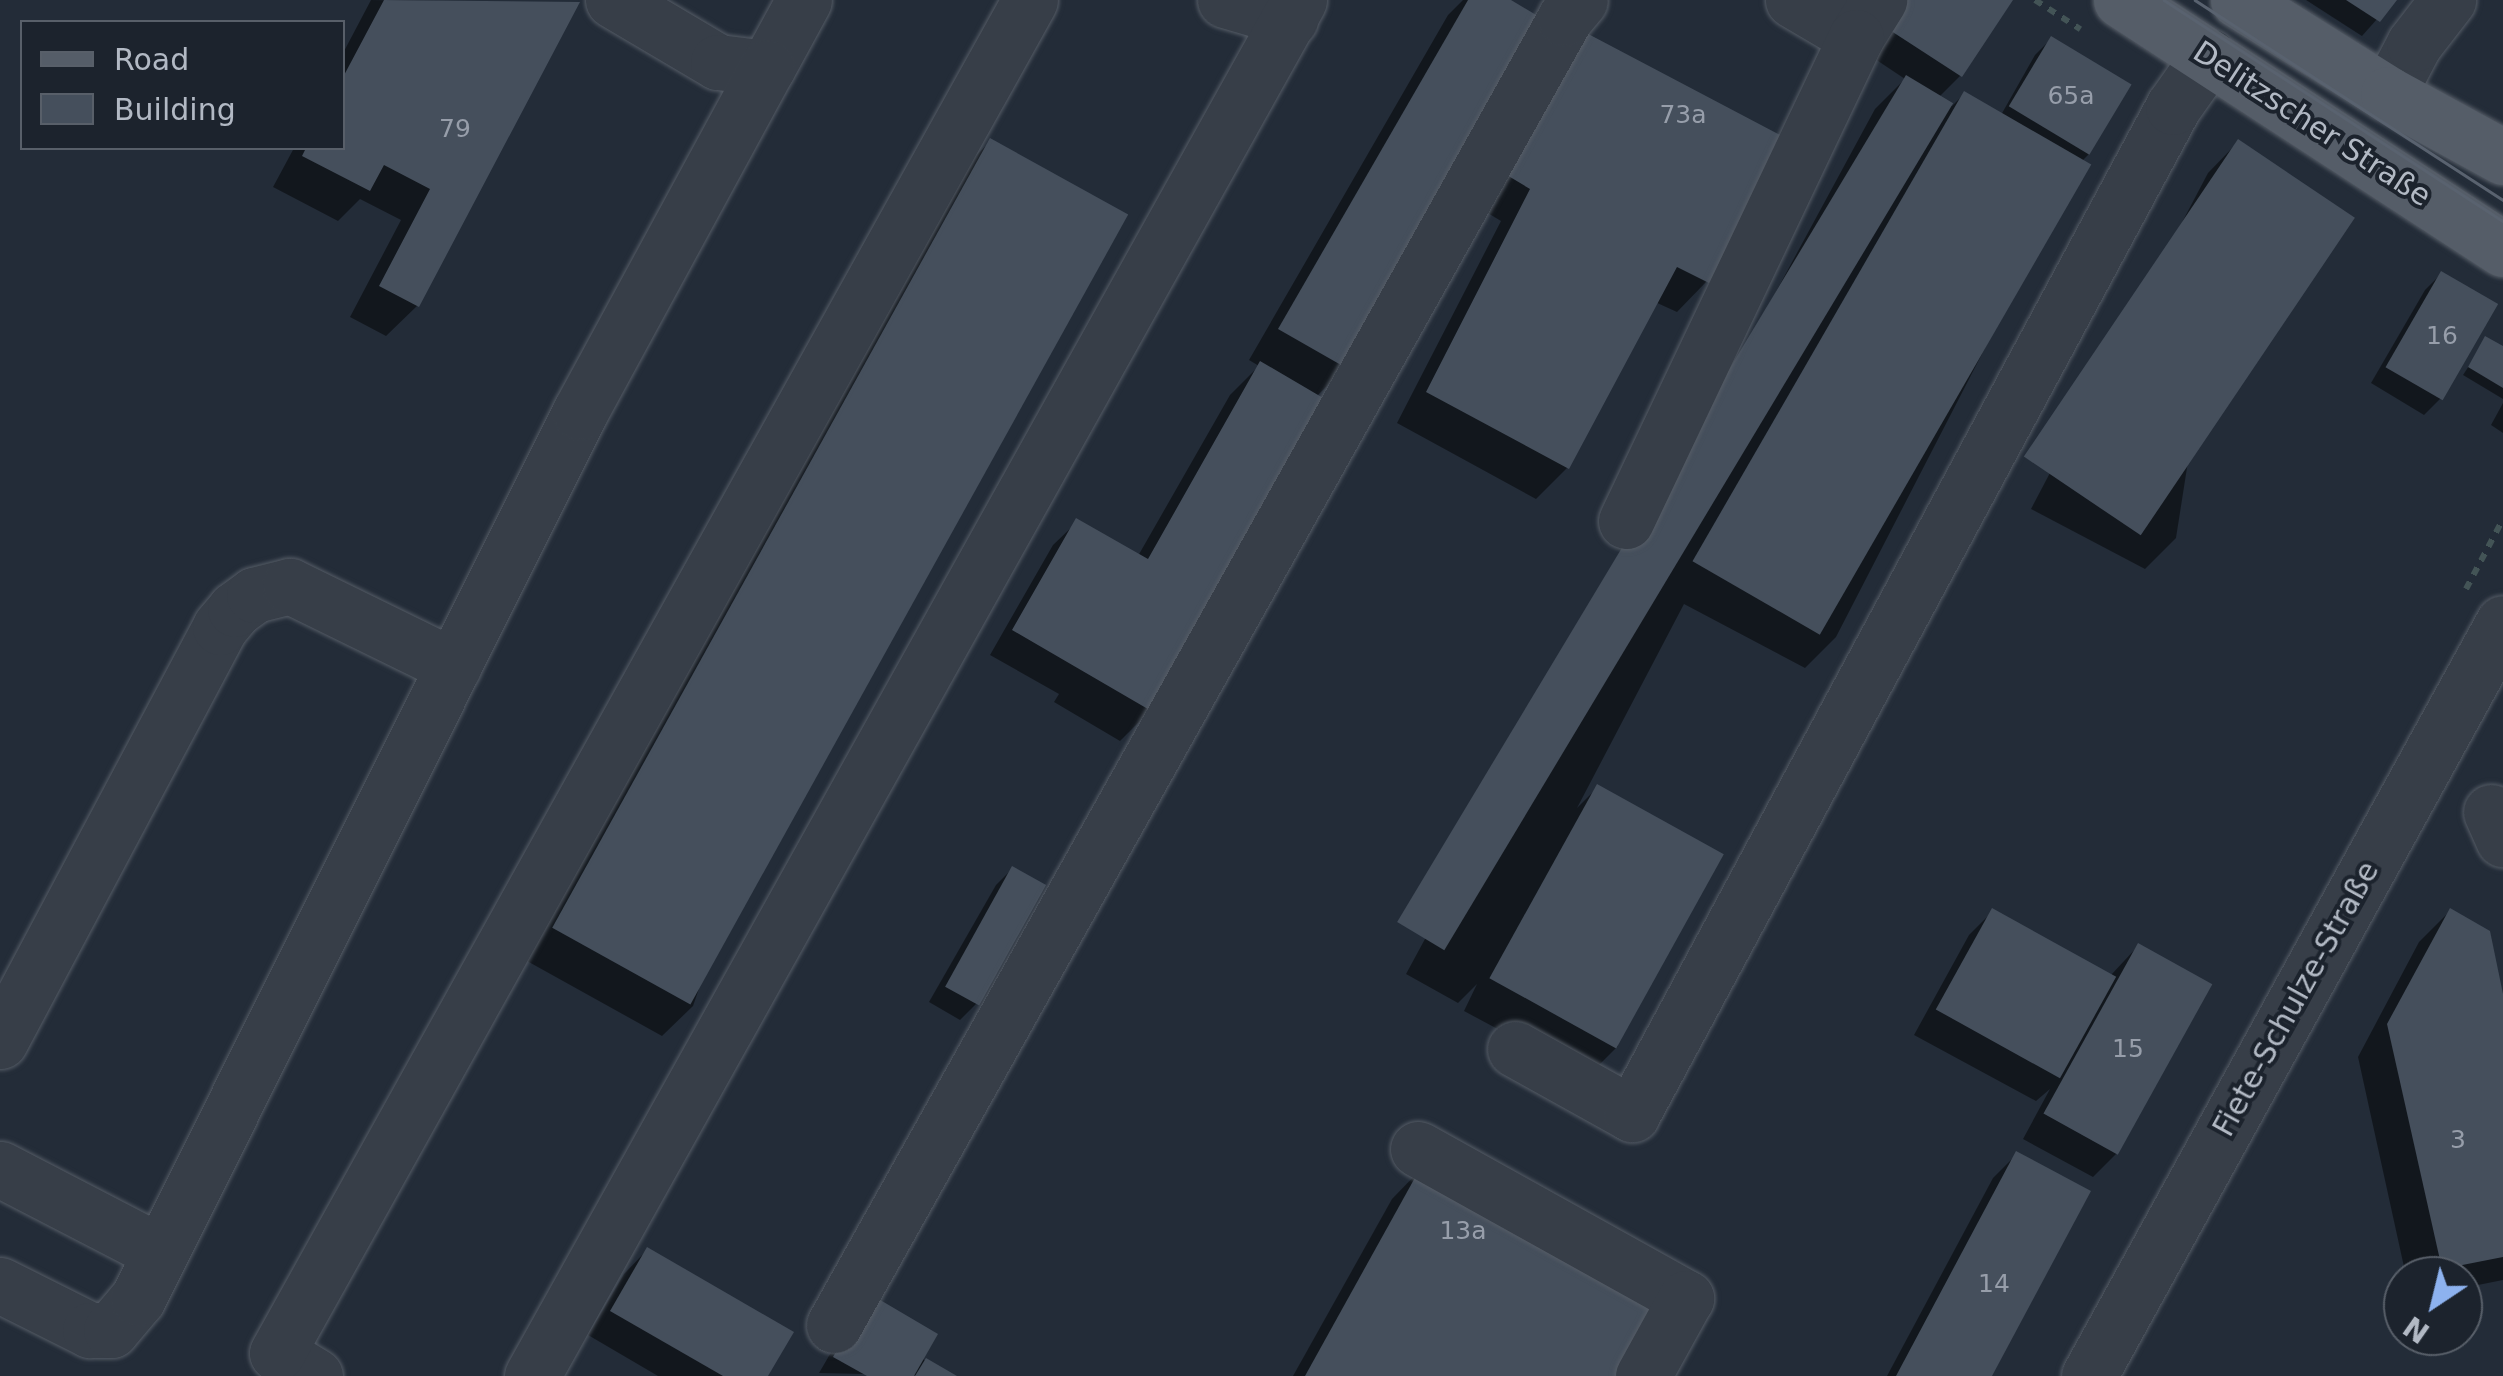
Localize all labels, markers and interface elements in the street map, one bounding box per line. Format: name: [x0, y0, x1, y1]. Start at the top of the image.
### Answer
legend: [20, 20, 345, 150]
street label: Delitzscher Straße: [2186, 34, 2438, 214]
text: Road: [114, 42, 189, 77]
house number: 65a: [2047, 81, 2095, 111]
text: Building: [114, 92, 236, 127]
house number: 73a: [1659, 100, 1707, 130]
house number: 79: [439, 114, 471, 144]
house number: 16: [2426, 321, 2458, 351]
street label: Fiete-Schulze-Straße: [2205, 855, 2387, 1143]
house number: 15: [2112, 1034, 2144, 1064]
house number: 3: [2450, 1125, 2466, 1155]
house number: 13a: [1439, 1216, 1487, 1246]
north arrow: [2383, 1256, 2483, 1356]
house number: 14: [1978, 1269, 2010, 1299]
text: N: [2398, 1309, 2436, 1350]

